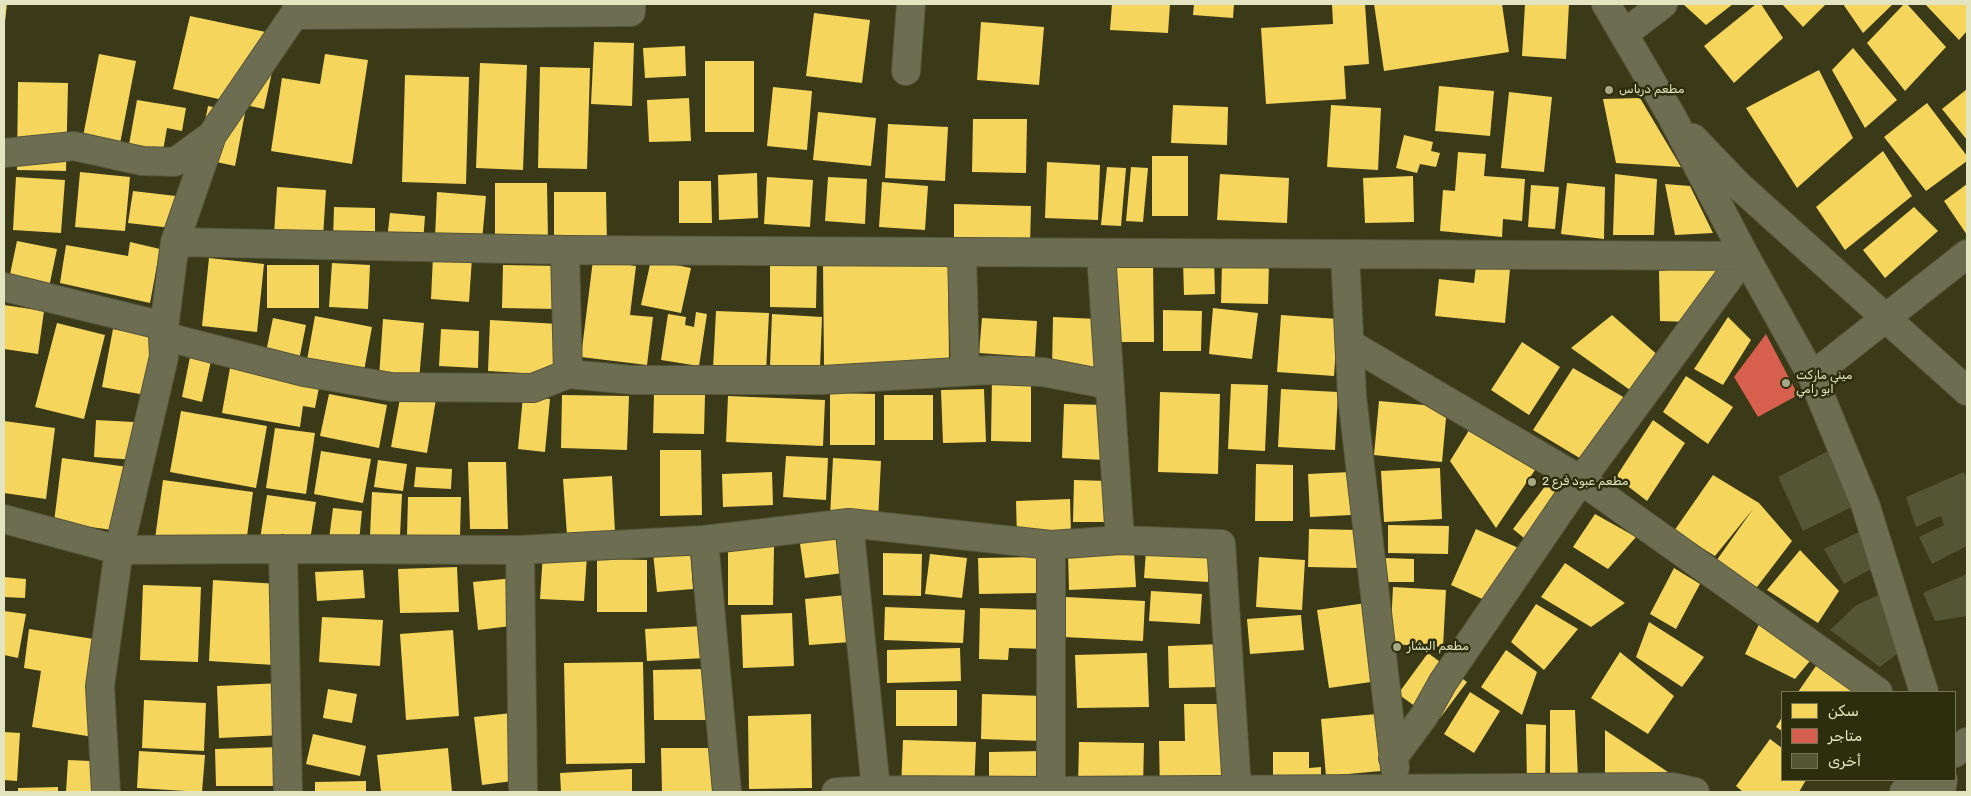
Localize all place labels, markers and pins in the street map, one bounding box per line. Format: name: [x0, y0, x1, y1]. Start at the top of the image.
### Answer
place label: مطعم درباس: [1619, 83, 1684, 97]
marker: مطعم درباس: [1603, 84, 1615, 96]
place label: ميني ماركت ابو رامي: [1796, 369, 1852, 397]
marker: ميني ماركت ابو رامي: [1780, 377, 1792, 389]
place label: مطعم عبود فرع 2: [1542, 475, 1628, 489]
marker: مطعم عبود فرع 2: [1526, 476, 1538, 488]
place label: مطعم البشار: [1407, 640, 1469, 654]
marker: مطعم البشار: [1391, 641, 1403, 653]

